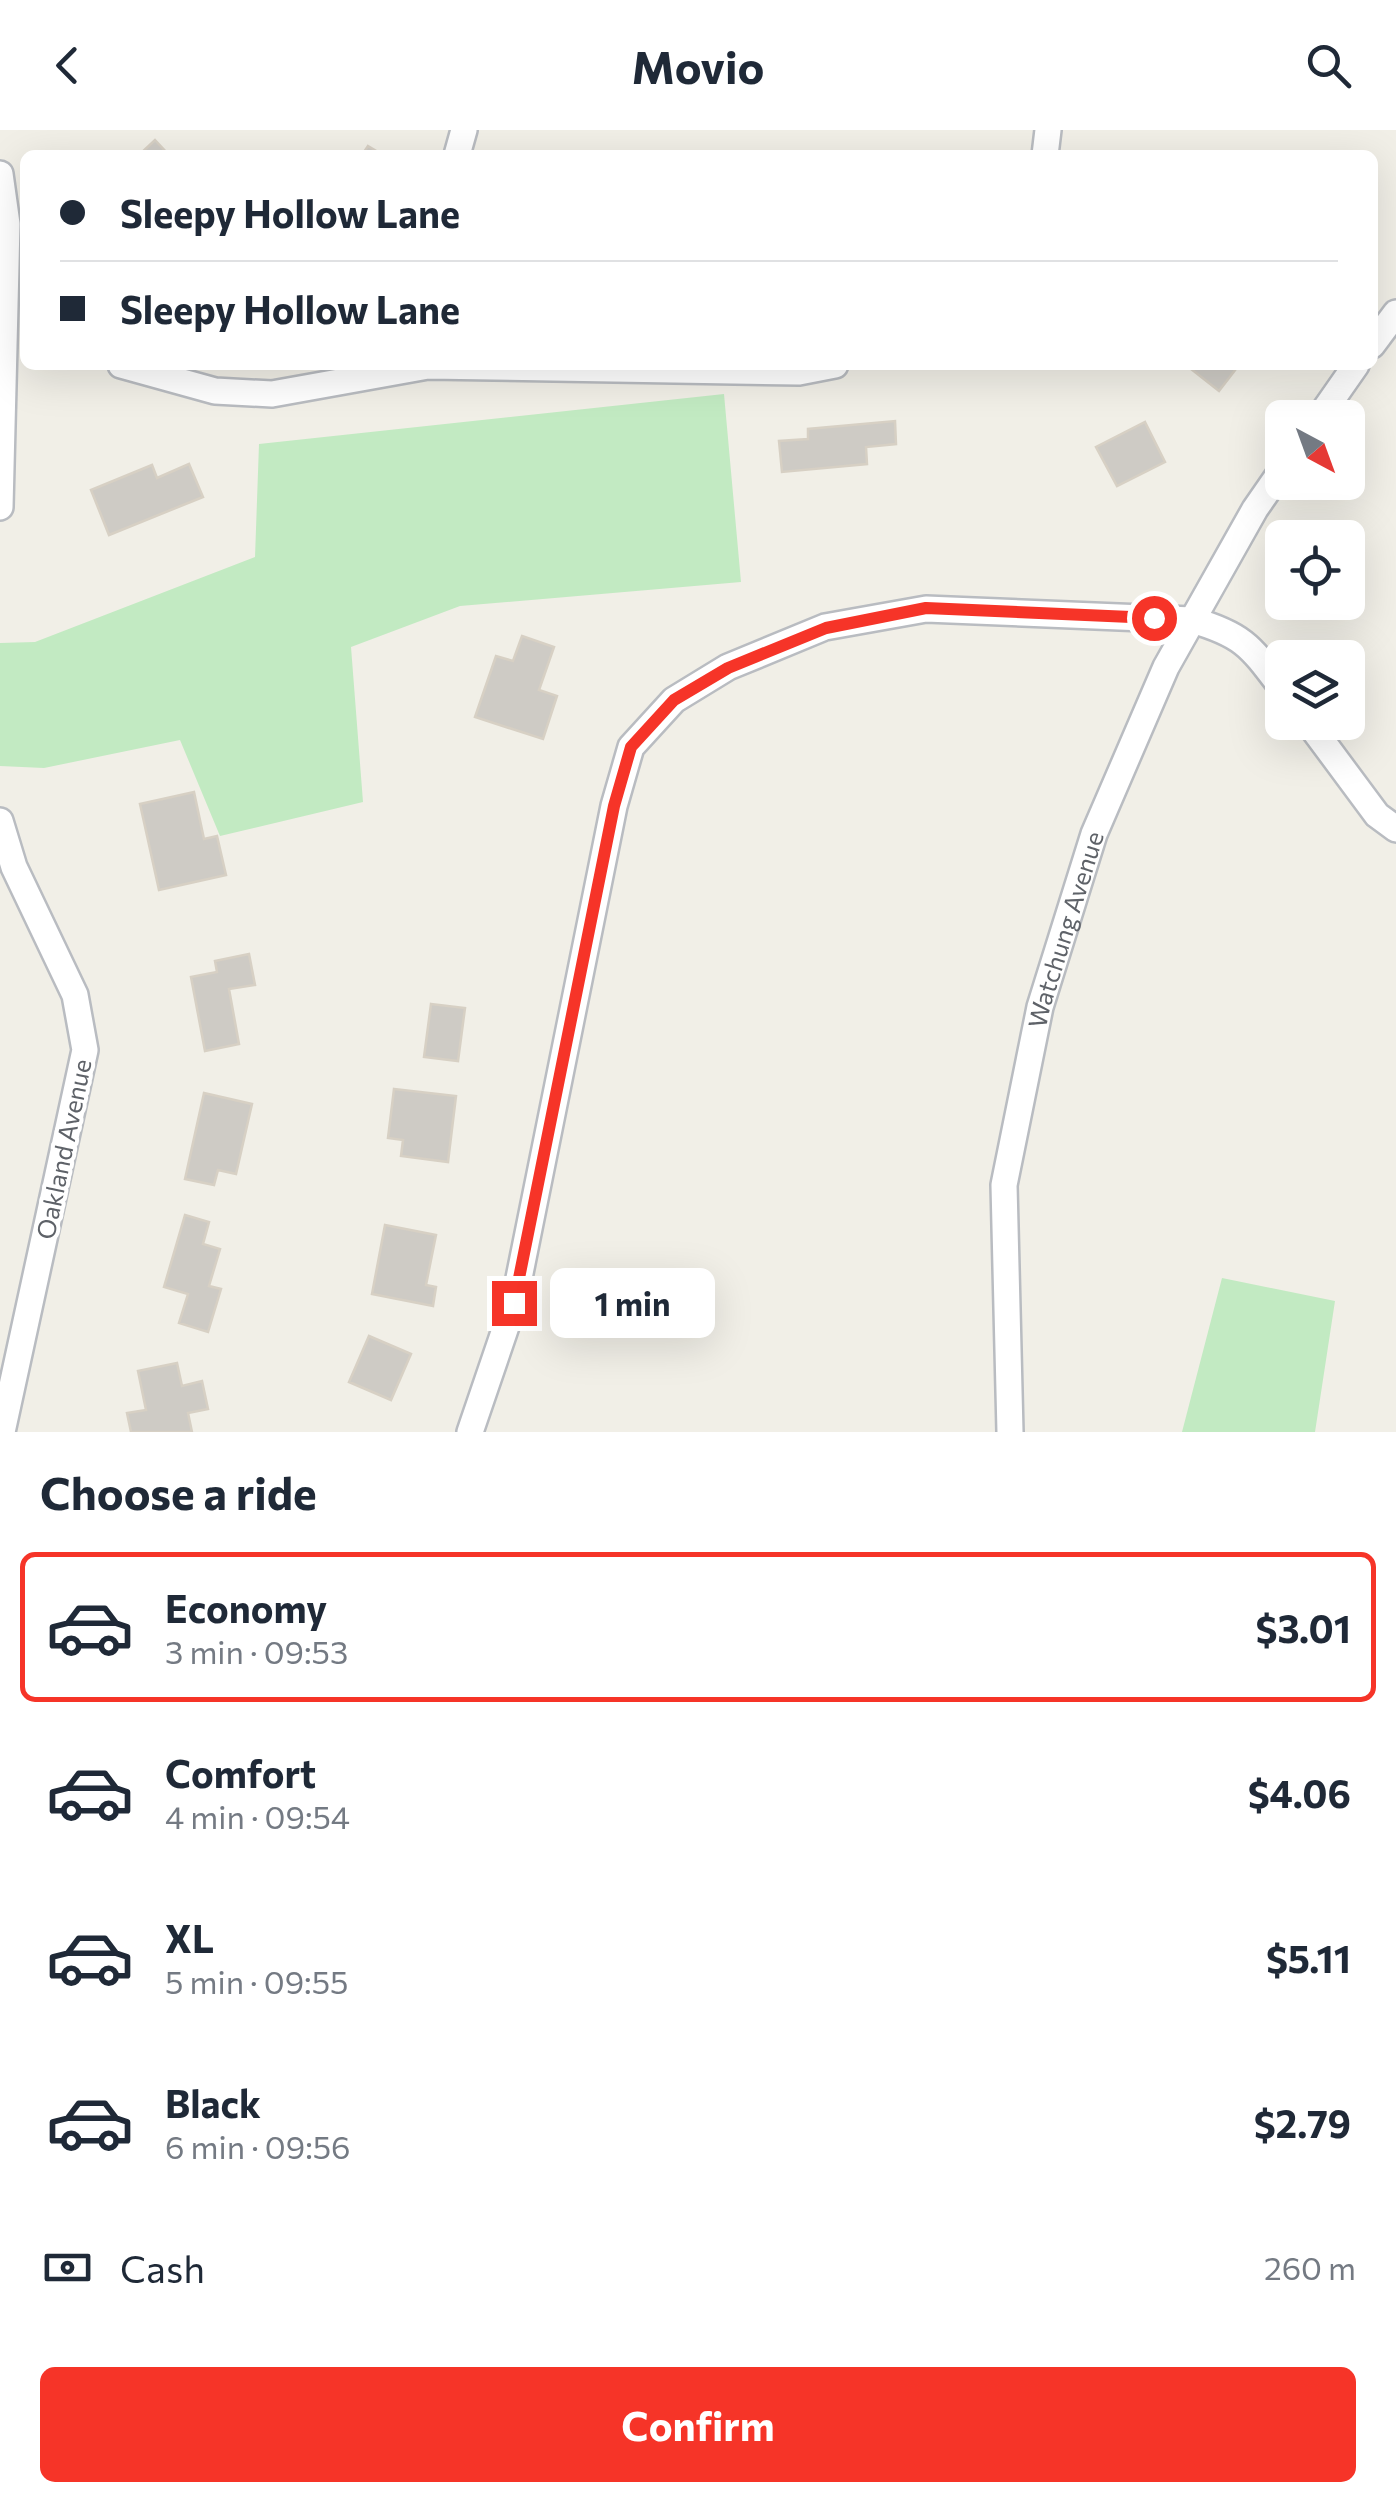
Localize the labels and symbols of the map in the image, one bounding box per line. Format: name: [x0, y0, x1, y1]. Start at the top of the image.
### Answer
north arrow: [1265, 400, 1365, 500]
route start: [1132, 596, 1177, 641]
street label: Watchung Avenue: [1021, 827, 1109, 1030]
street label: Oakland Avenue: [29, 1056, 97, 1242]
callout: 1 min: [549, 1268, 714, 1338]
route end: [492, 1281, 537, 1326]

